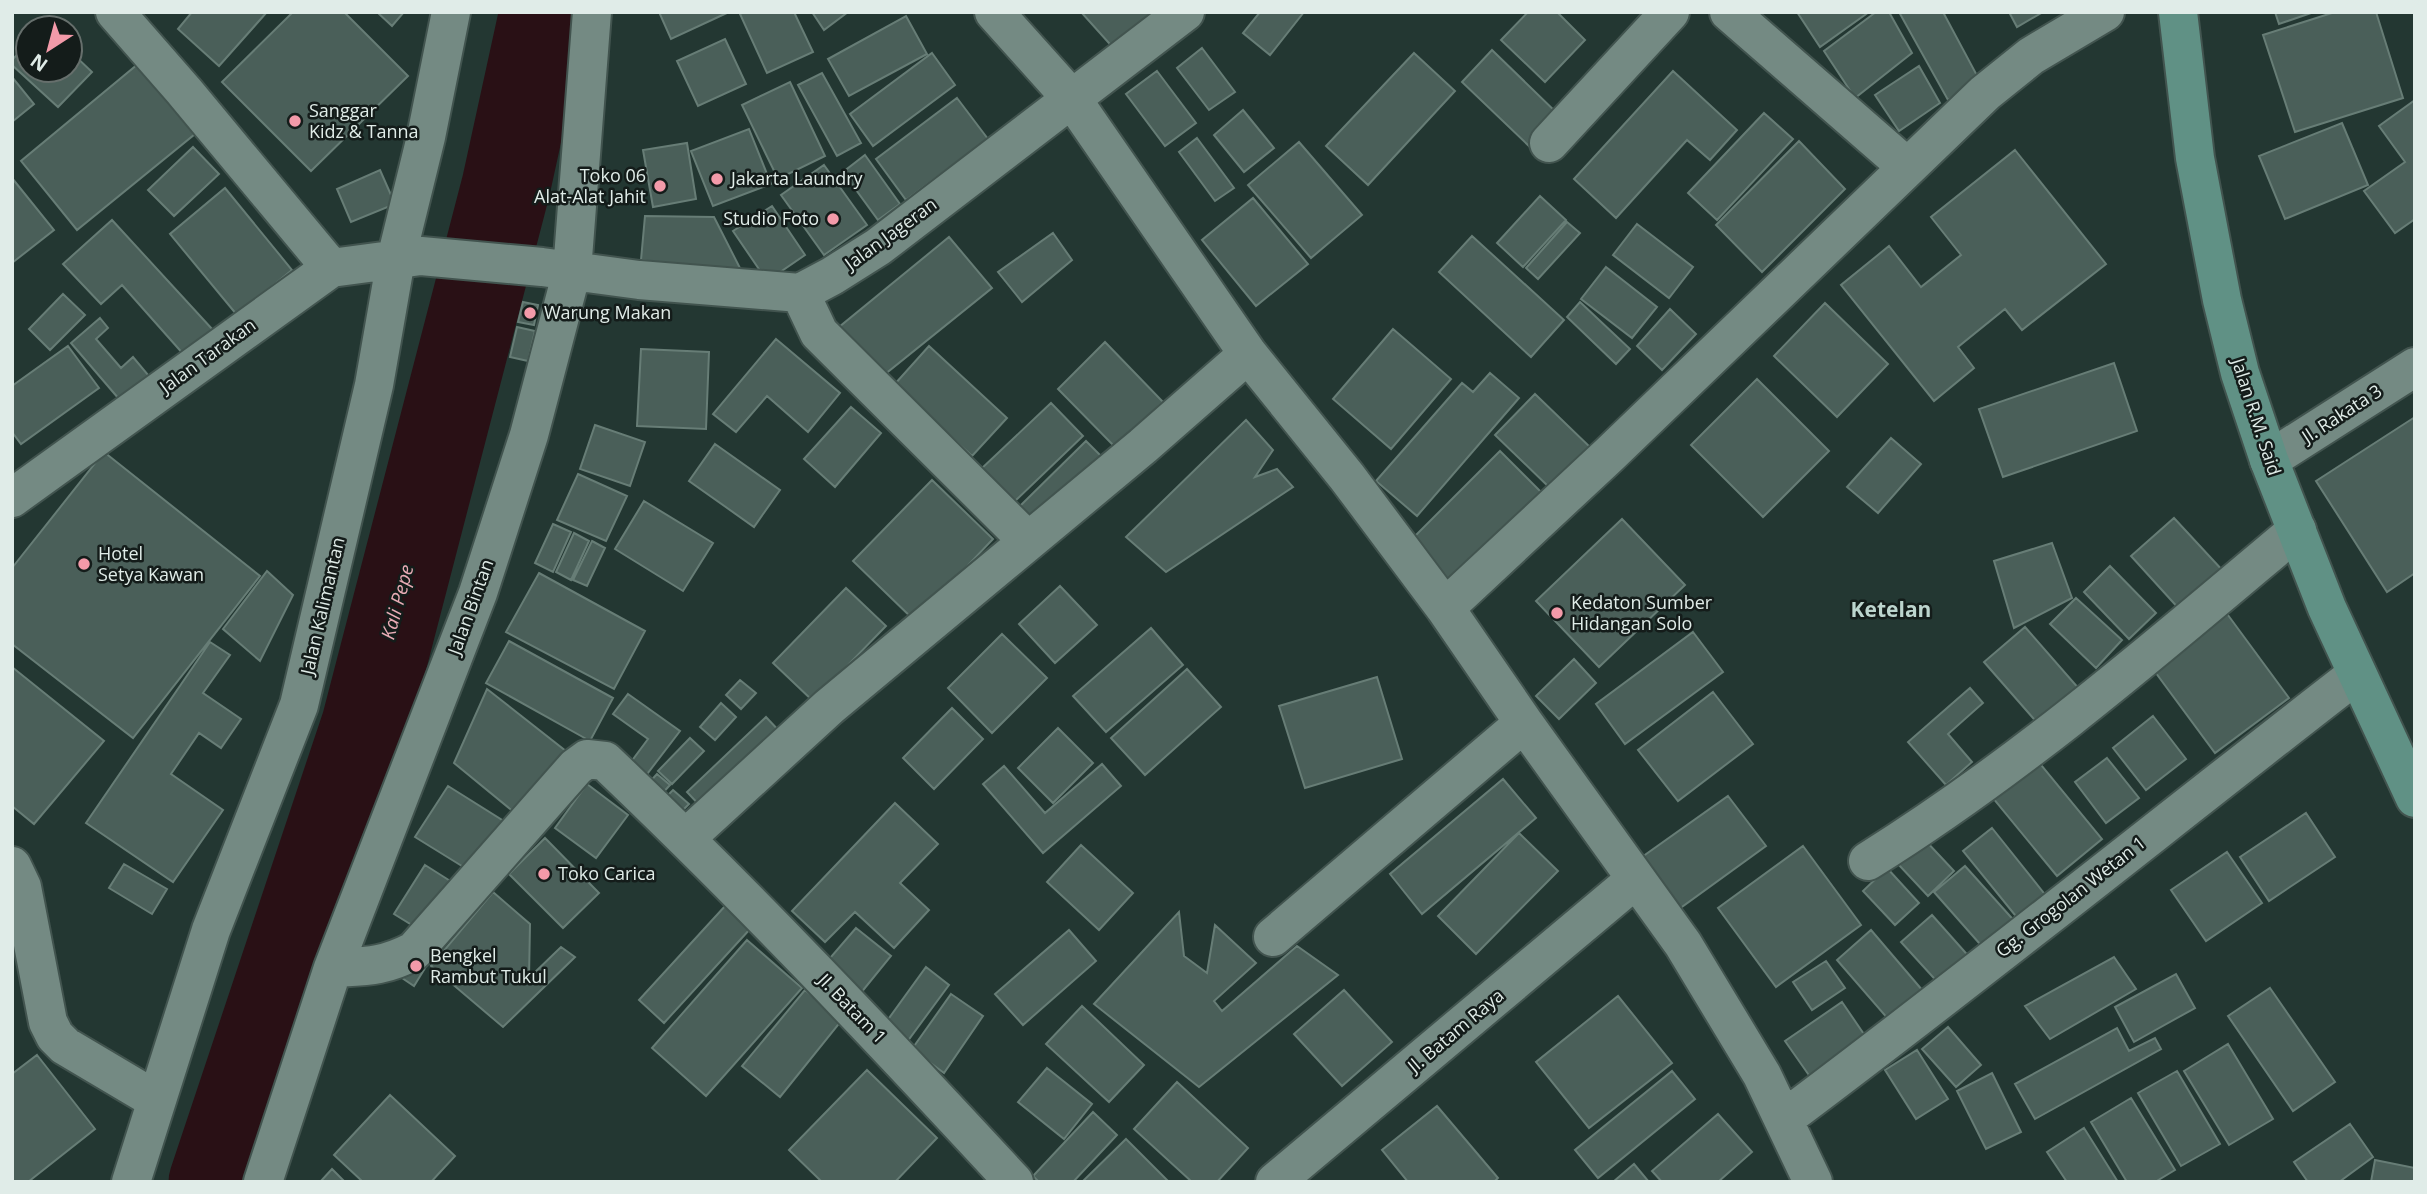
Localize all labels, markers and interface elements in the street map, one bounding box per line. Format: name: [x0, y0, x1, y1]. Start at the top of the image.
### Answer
north arrow: [14, 14, 84, 84]
text: N: [25, 48, 53, 78]
place label: Sanggar Kidz & Tanna: [309, 98, 418, 143]
marker: Sanggar Kidz & Tanna: [287, 113, 303, 129]
place label: Toko 06 Alat-Alat Jahit: [534, 163, 646, 208]
place label: Jakarta Laundry: [729, 166, 864, 190]
marker: Jakarta Laundry: [709, 171, 725, 187]
marker: Toko 06 Alat-Alat Jahit: [652, 178, 668, 194]
street label: Jalan Jageran: [838, 192, 941, 276]
place label: Studio Foto: [723, 206, 819, 230]
marker: Studio Foto: [825, 211, 841, 227]
place label: Warung Makan: [544, 300, 671, 324]
marker: Warung Makan: [522, 305, 538, 321]
street label: Jalan Tarakan: [153, 312, 260, 399]
street label: Jalan R.M. Said: [2226, 353, 2287, 478]
street label: Jl. Rakata 3: [2295, 378, 2386, 449]
street label: Jalan Kalimantan: [294, 535, 350, 679]
place label: Hotel Setya Kawan: [98, 541, 204, 586]
marker: Hotel Setya Kawan: [76, 556, 92, 572]
street label: Jalan Bintan: [441, 556, 498, 660]
water label: Kali Pepe: [375, 562, 419, 642]
place label: Kedaton Sumber Hidangan Solo: [1571, 590, 1713, 635]
district label: Ketelan: [1851, 595, 1931, 623]
marker: Kedaton Sumber Hidangan Solo: [1549, 605, 1565, 621]
street label: Gg. Grogolan Wetan 1: [1991, 830, 2150, 962]
place label: Toko Carica: [558, 861, 656, 885]
marker: Toko Carica: [536, 866, 552, 882]
place label: Bengkel Rambut Tukul: [430, 943, 547, 988]
marker: Bengkel Rambut Tukul: [408, 958, 424, 974]
street label: Jl. Batam 1: [812, 967, 892, 1048]
street label: Jl. Batam Raya: [1401, 983, 1508, 1079]

